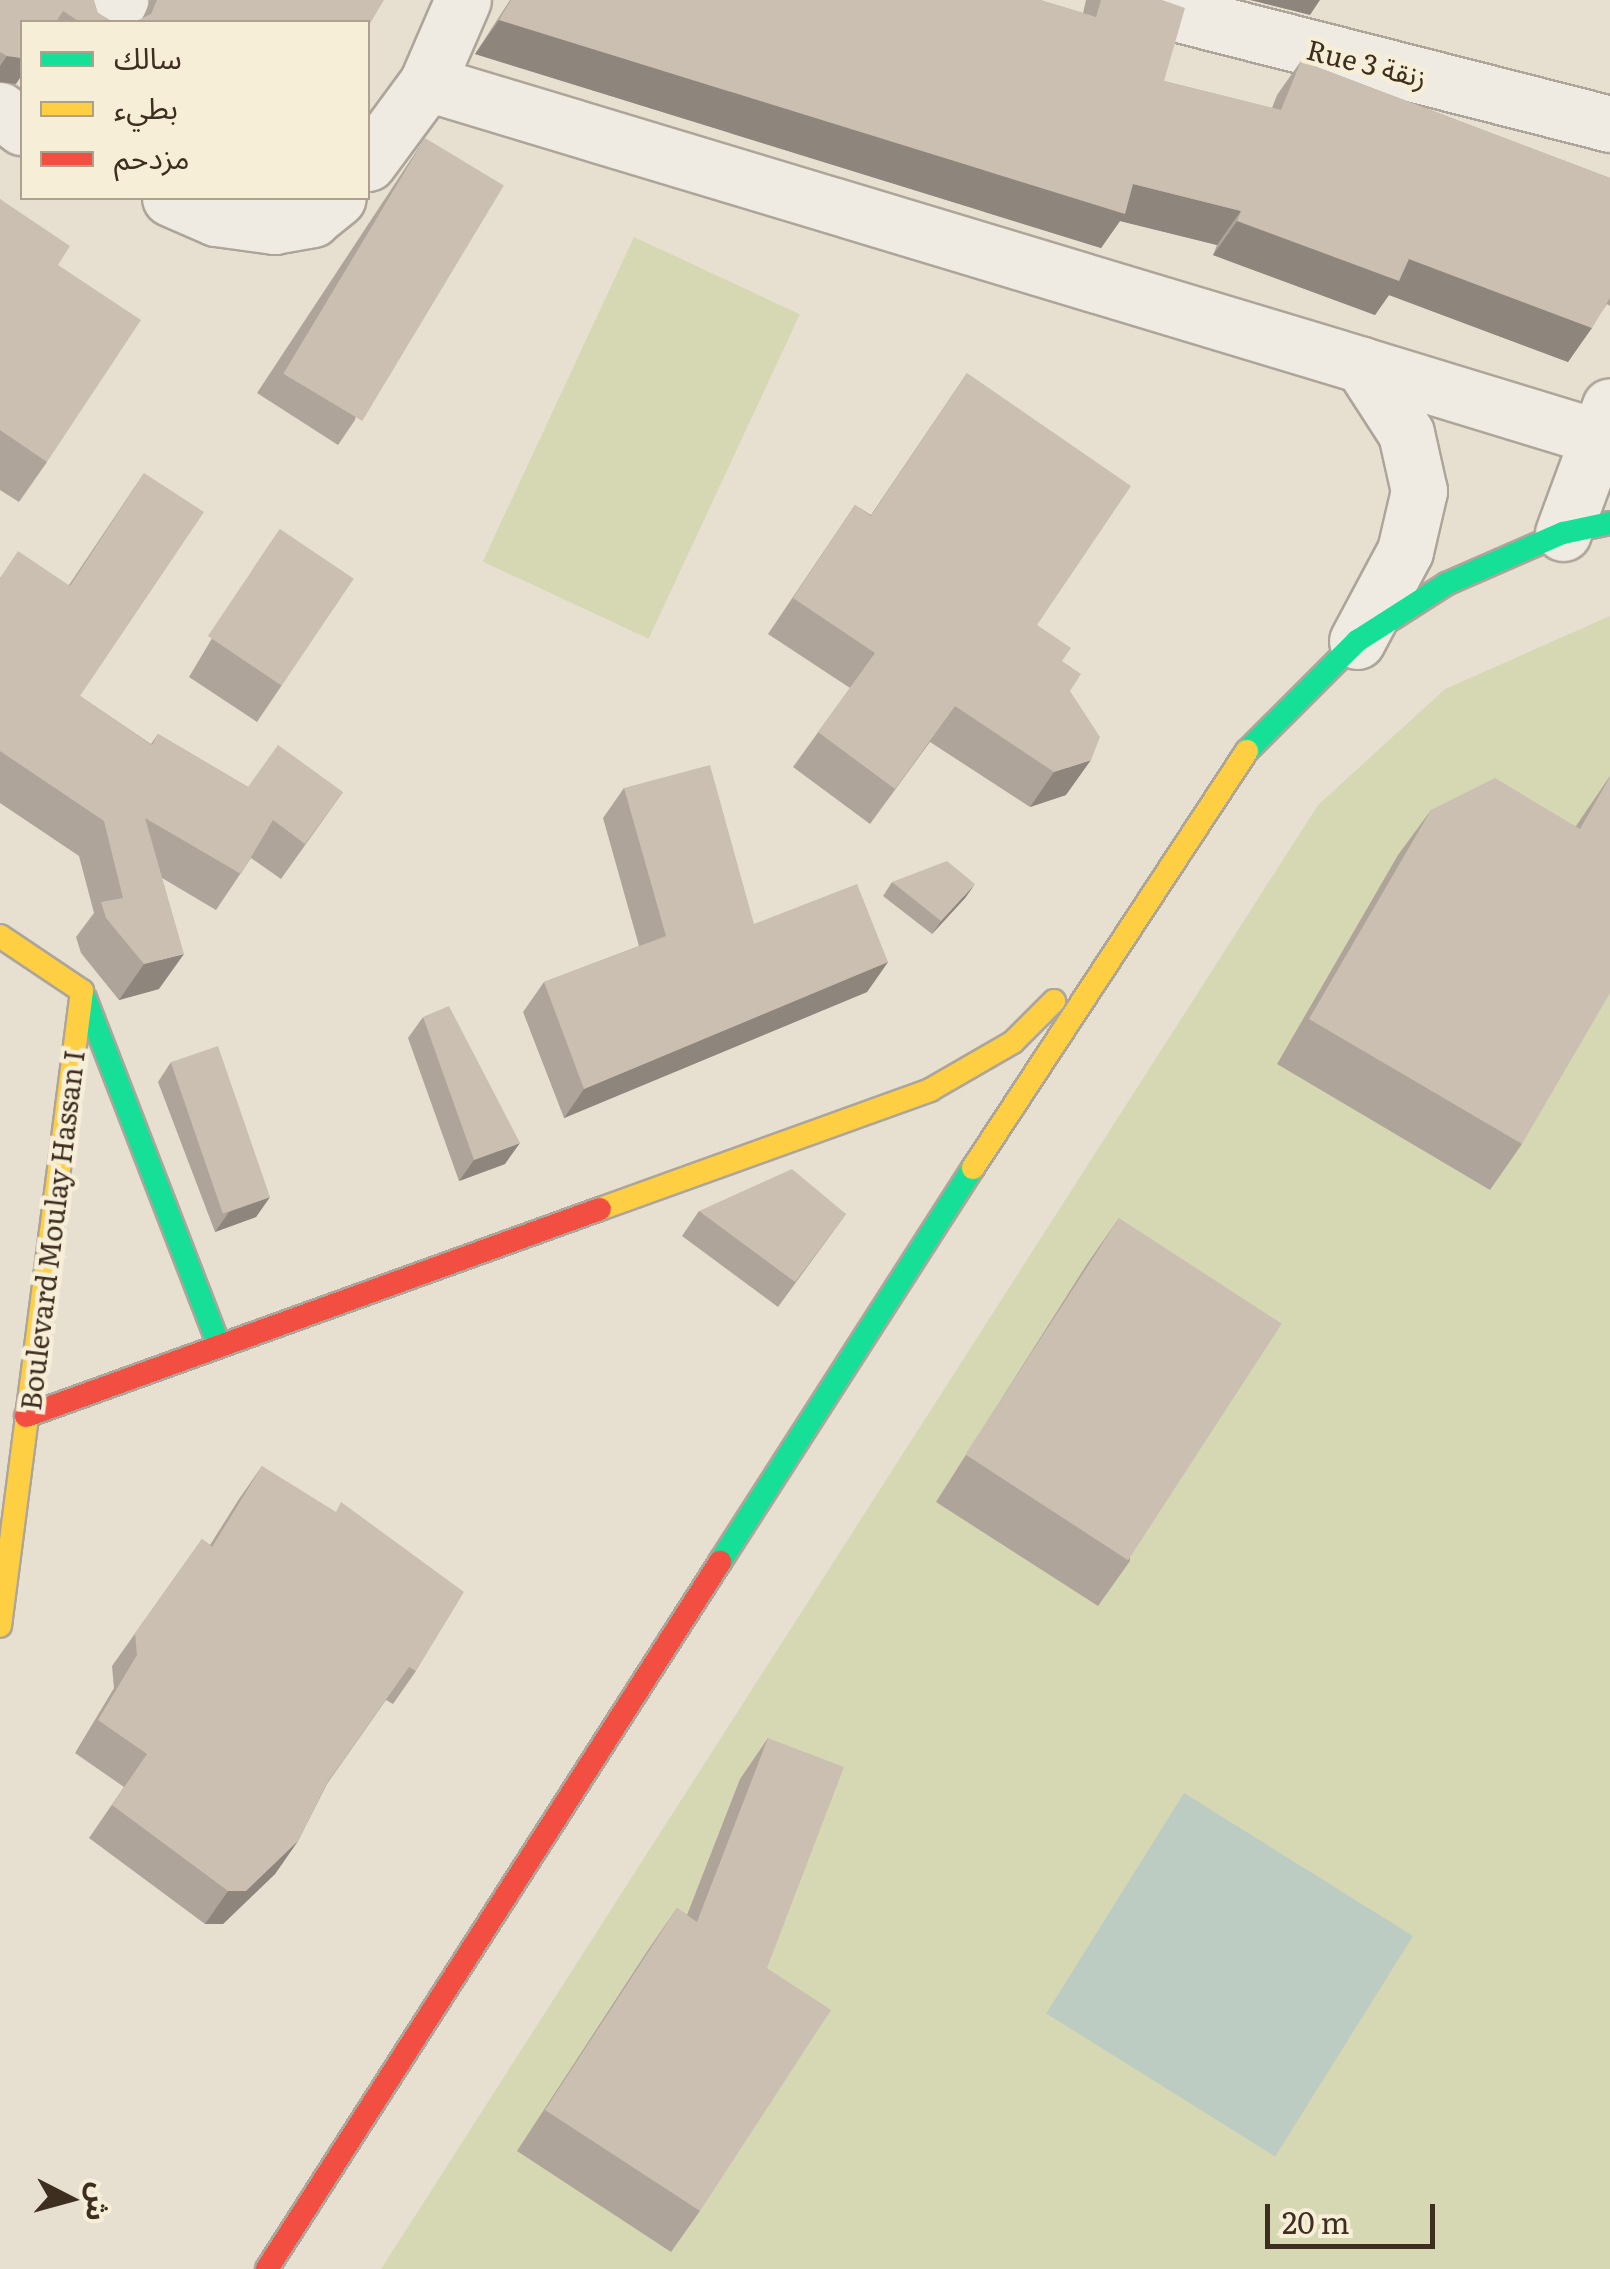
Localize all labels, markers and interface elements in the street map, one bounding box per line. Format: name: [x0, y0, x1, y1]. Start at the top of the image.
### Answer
legend: [20, 20, 370, 200]
street label: Rue 3 زنقة: [1304, 31, 1430, 93]
text: سالك: [114, 34, 182, 78]
text: بطيء: [114, 84, 178, 128]
text: مزدحم: [114, 134, 190, 178]
street label: Boulevard Moulay Hassan I: [12, 1048, 90, 1412]
north arrow: [20, 2149, 120, 2249]
text: ش: [77, 2181, 123, 2223]
scale bar: [1270, 2184, 1440, 2246]
text: 20 m: [1282, 2199, 1350, 2243]

